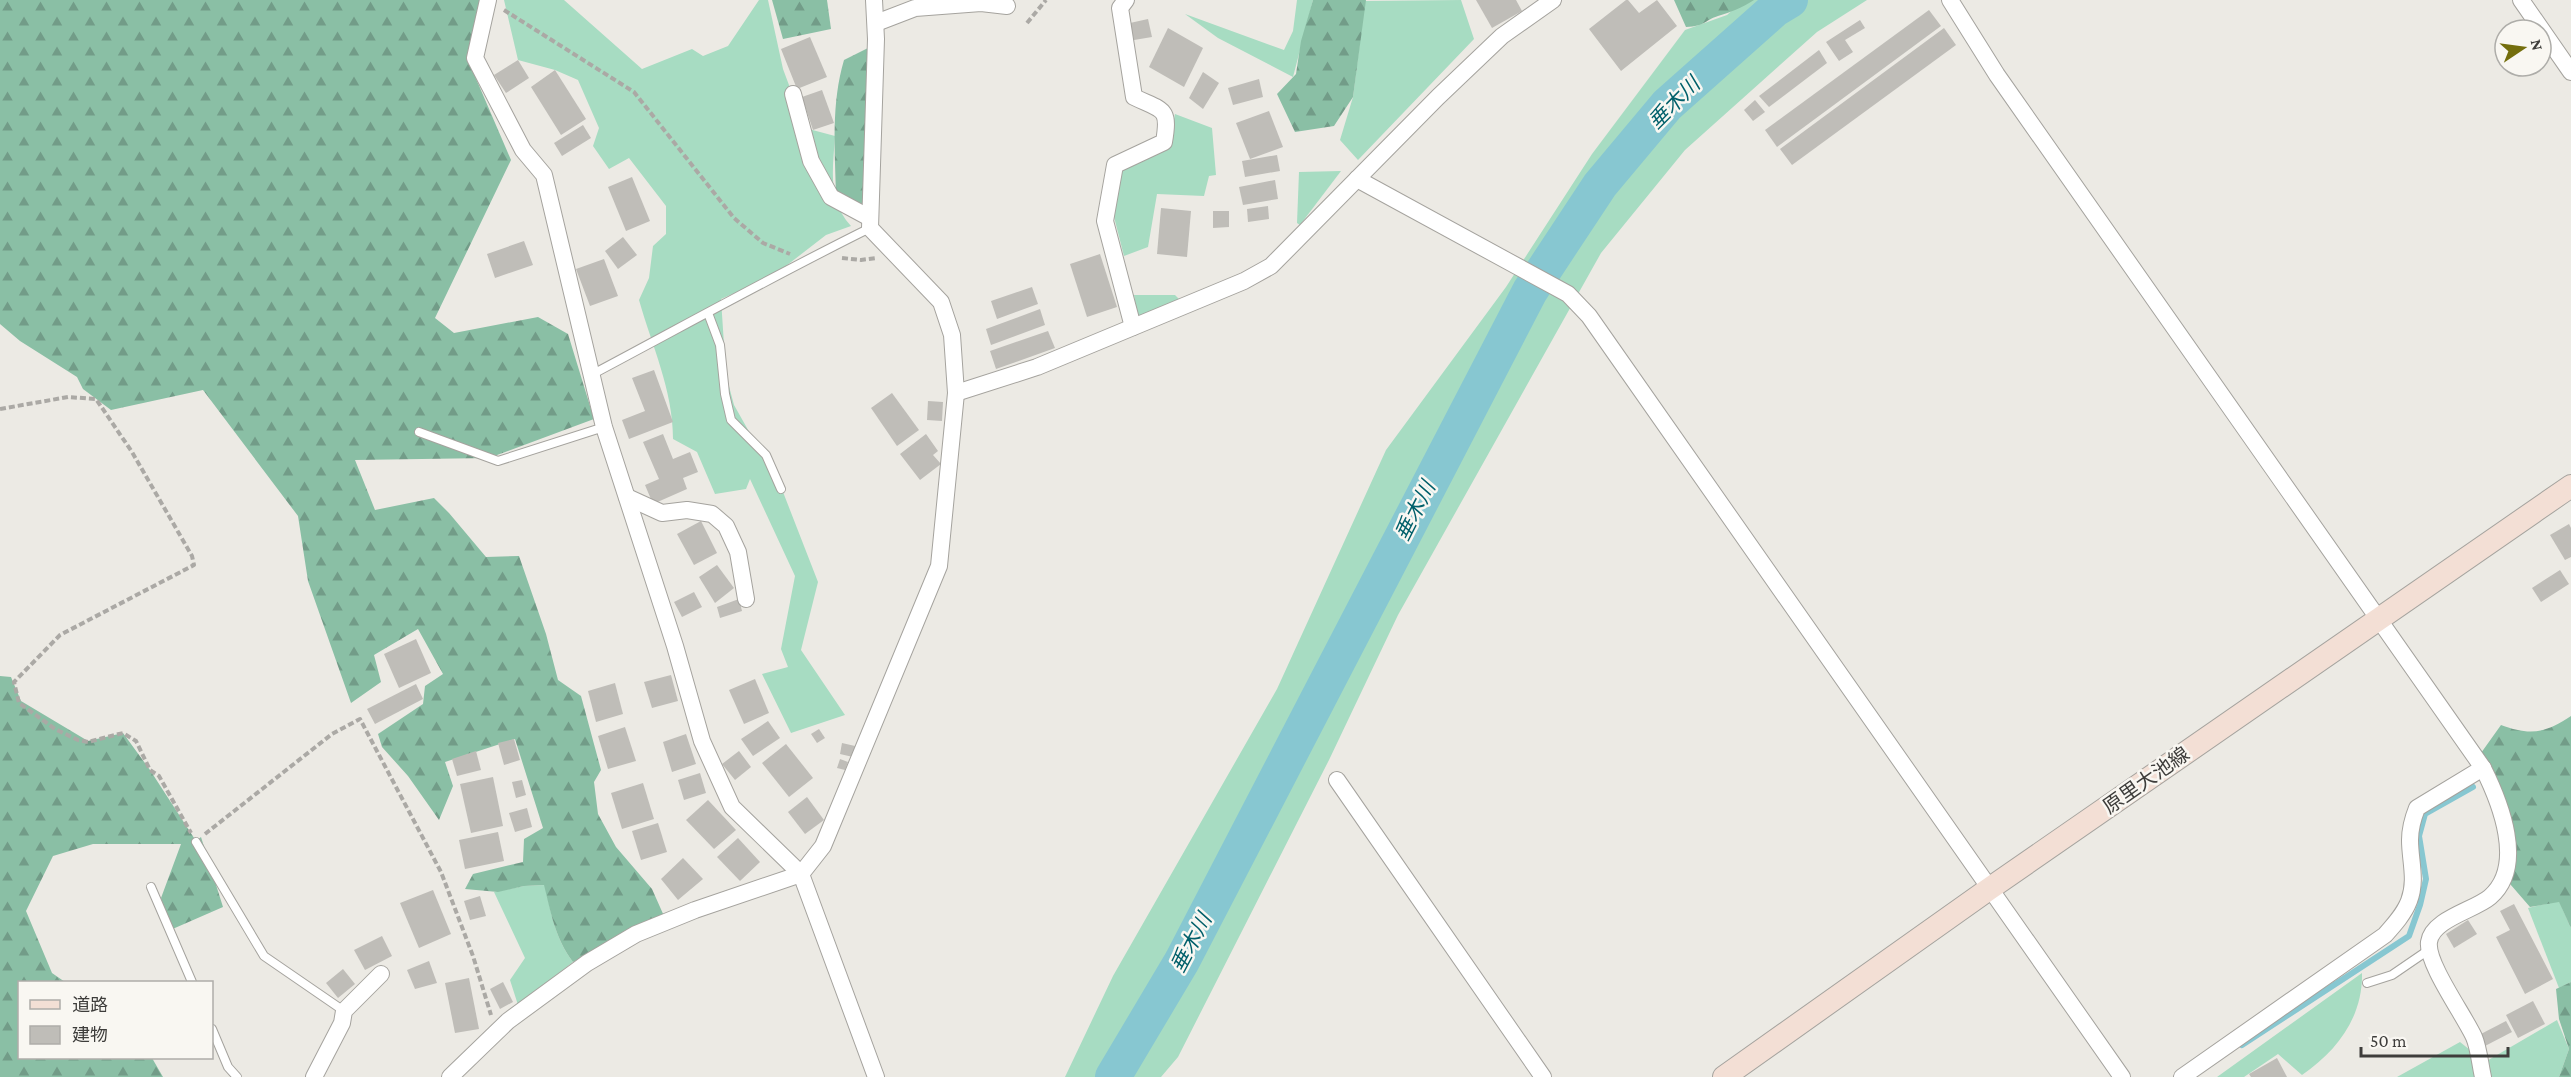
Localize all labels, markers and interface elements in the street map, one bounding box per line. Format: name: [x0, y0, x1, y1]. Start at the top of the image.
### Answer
north arrow: [2493, 18, 2553, 78]
text: N: [2528, 38, 2547, 52]
water label: 垂木川: [1643, 71, 1706, 134]
water label: 垂木川: [1390, 476, 1441, 545]
street label: 原里大池線: [2099, 742, 2193, 818]
water label: 垂木川: [1166, 908, 1217, 976]
legend: [18, 981, 213, 1059]
text: 道路: [72, 995, 108, 1015]
scale bar: [2361, 1020, 2508, 1058]
text: 建物: [72, 1025, 108, 1045]
text: 50 m: [2370, 1031, 2407, 1051]

